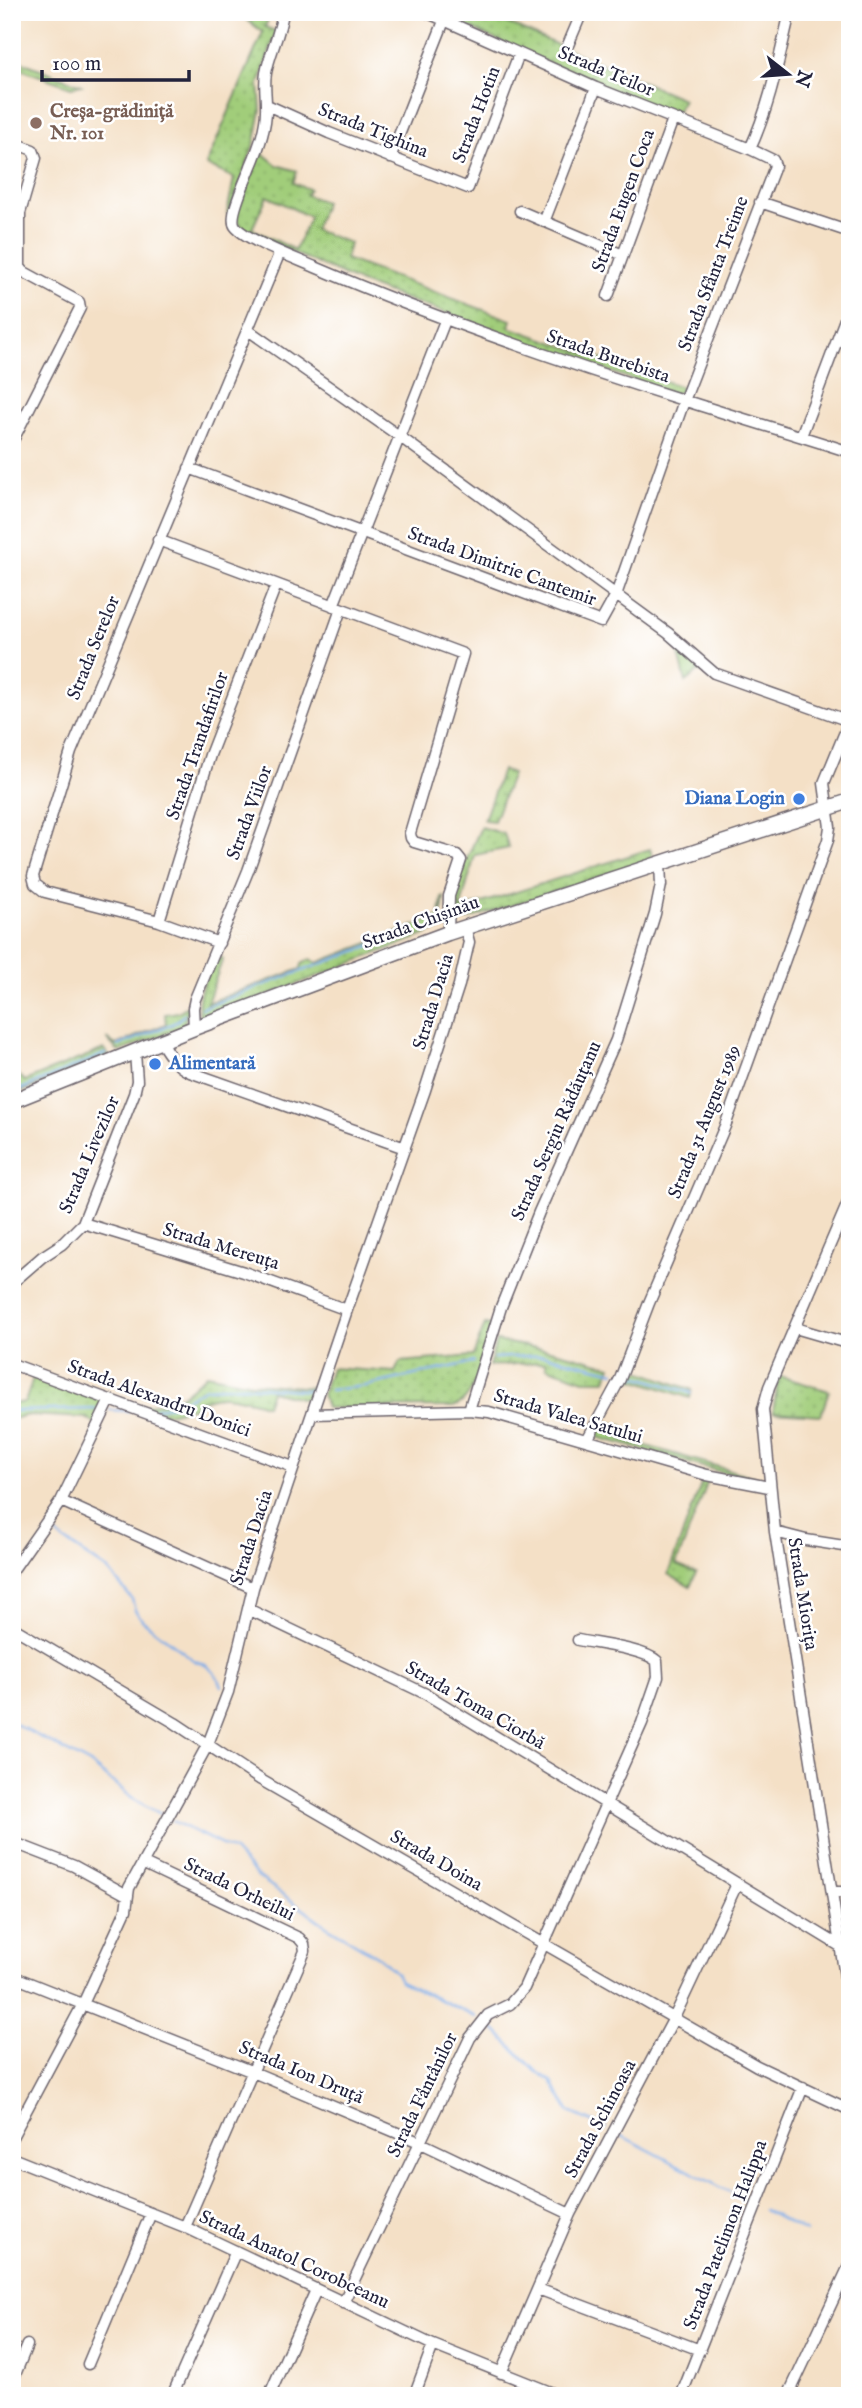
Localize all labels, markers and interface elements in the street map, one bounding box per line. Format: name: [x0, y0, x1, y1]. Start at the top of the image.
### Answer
scale bar: [42, 38, 189, 82]
north arrow: [754, 38, 824, 108]
street label: Strada Teilor: [554, 41, 658, 103]
text: 100 m: [52, 51, 101, 78]
street label: Strada Hotin: [448, 63, 506, 167]
text: N: [788, 66, 817, 90]
street label: Strada Tighina: [314, 98, 432, 164]
place label: Creșa-grădiniță Nr. 101: [49, 100, 174, 146]
marker: Creșa-grădiniță Nr. 101: [28, 115, 44, 131]
street label: Strada Eugen Coca: [587, 125, 661, 276]
street label: Strada Sfânta Treime: [673, 193, 755, 355]
street label: Strada Burebista: [543, 325, 673, 390]
street label: Strada Dimitrie Cantemir: [404, 522, 600, 612]
street label: Strada Serelor: [62, 592, 126, 704]
street label: Strada Trandafirilor: [161, 669, 235, 823]
street label: Strada Viilor: [222, 762, 278, 864]
place label: Diana Login: [685, 787, 785, 811]
marker: Diana Login: [791, 791, 807, 807]
street label: Strada Chișinău: [359, 891, 483, 955]
street label: Strada Dacia: [408, 950, 460, 1053]
street label: Strada Sergiu Rădăuțanu: [507, 1037, 607, 1224]
street label: Strada 31 August 1989: [663, 1042, 747, 1202]
place label: Alimentară: [168, 1052, 256, 1076]
marker: Alimentară: [147, 1056, 163, 1072]
street label: Strada Livezilor: [54, 1092, 126, 1218]
street label: Strada Mereuța: [160, 1218, 283, 1276]
street label: Strada Alexandru Donici: [64, 1355, 254, 1443]
street label: Strada Valea Satului: [491, 1384, 645, 1450]
street label: Strada Dacia: [225, 1487, 279, 1589]
street label: Strada Miorița: [781, 1536, 823, 1653]
street label: Strada Toma Ciorbă: [401, 1656, 550, 1756]
street label: Strada Doina: [385, 1825, 487, 1897]
street label: Strada Orheilui: [180, 1853, 298, 1927]
street label: Strada Fântânilor: [382, 2029, 464, 2161]
street label: Strada Ion Druță: [235, 2036, 368, 2110]
street label: Strada Schinoasa: [560, 2055, 643, 2182]
street label: Strada Patelimon Halippa: [679, 2136, 774, 2333]
street label: Strada Anatol Corobceanu: [195, 2205, 393, 2315]

